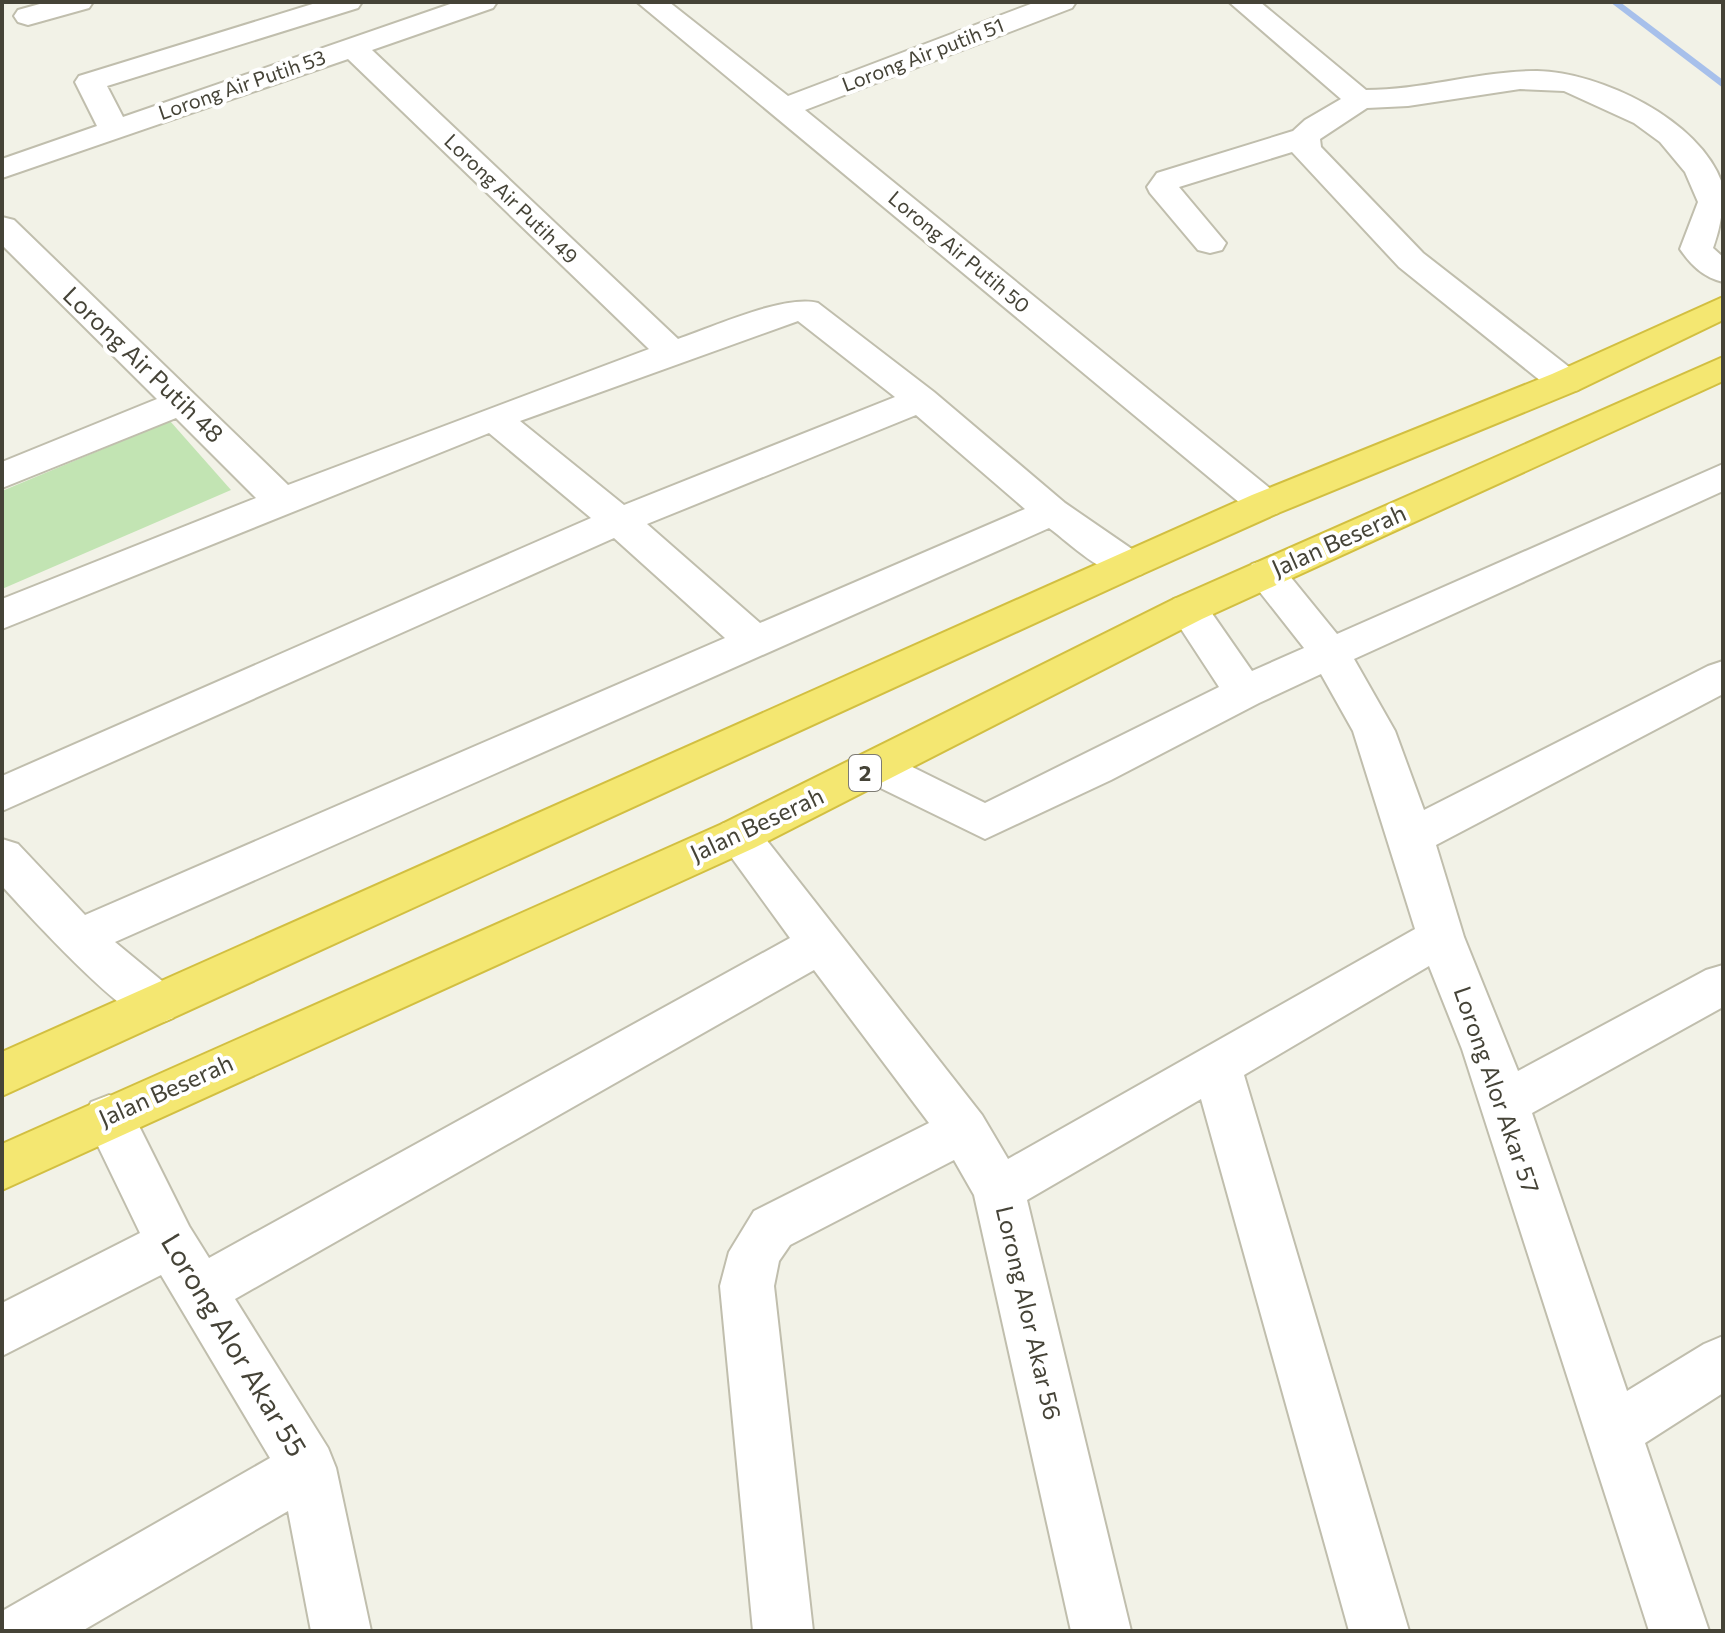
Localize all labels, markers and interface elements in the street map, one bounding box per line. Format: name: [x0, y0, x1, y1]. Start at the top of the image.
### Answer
street label: Lorong Air putih 51: [838, 12, 1007, 96]
street label: Lorong Air Putih 53: [155, 44, 328, 124]
street label: Lorong Air Putih 49: [440, 128, 583, 268]
street label: Lorong Air Putih 50: [884, 185, 1035, 317]
street label: Lorong Air Putih 48: [58, 280, 230, 448]
street label: Jalan Beserah: [1267, 497, 1410, 582]
road number: 2: [849, 755, 881, 791]
street label: Jalan Beserah: [685, 780, 828, 867]
street label: Lorong Alor Akar 57: [1448, 982, 1546, 1197]
street label: Jalan Beserah: [94, 1047, 237, 1132]
street label: Lorong Alor Akar 56: [991, 1203, 1068, 1423]
street label: Lorong Alor Akar 55: [155, 1227, 315, 1462]

